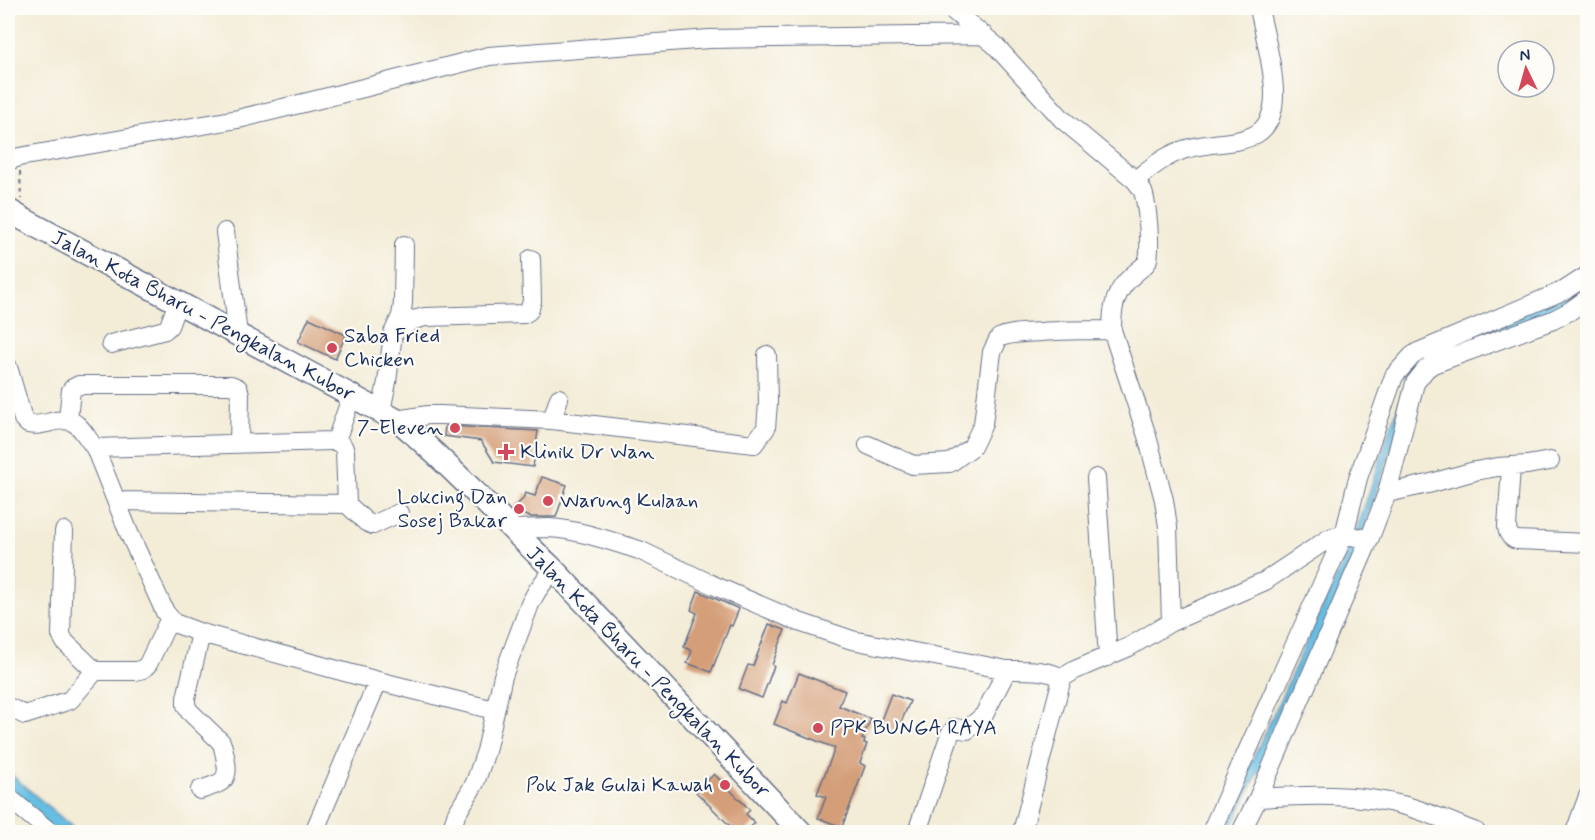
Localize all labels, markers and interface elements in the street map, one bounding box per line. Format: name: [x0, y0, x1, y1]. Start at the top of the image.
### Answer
north arrow: [1496, 39, 1556, 99]
text: N: [1519, 45, 1531, 66]
street label: Jalan Kota Bharu - Pengkalan Kubor: [46, 224, 360, 409]
place label: Saba Fried Chicken: [344, 322, 440, 374]
marker: Saba Fried Chicken: [325, 341, 339, 355]
place label: 7-Eleven: [357, 414, 444, 442]
marker: 7-Eleven: [448, 421, 462, 435]
place label: Klinik Dr Wan: [520, 438, 655, 466]
marker: Klinik Dr Wan: [497, 443, 515, 461]
place label: Lokcing Dan Sosej Bakar: [397, 483, 507, 535]
place label: Warung Kulaan: [560, 487, 698, 515]
marker: Warung Kulaan: [541, 494, 555, 508]
marker: Lokcing Dan Sosej Bakar: [512, 502, 526, 516]
street label: Jalan Kota Bharu - Pengkalan Kubor: [519, 540, 776, 805]
place label: PPK BUNGA RAYA: [830, 714, 997, 742]
marker: PPK BUNGA RAYA: [811, 721, 825, 735]
place label: Pok Jak Gulai Kawah: [526, 771, 713, 799]
marker: Pok Jak Gulai Kawah: [718, 778, 732, 792]

